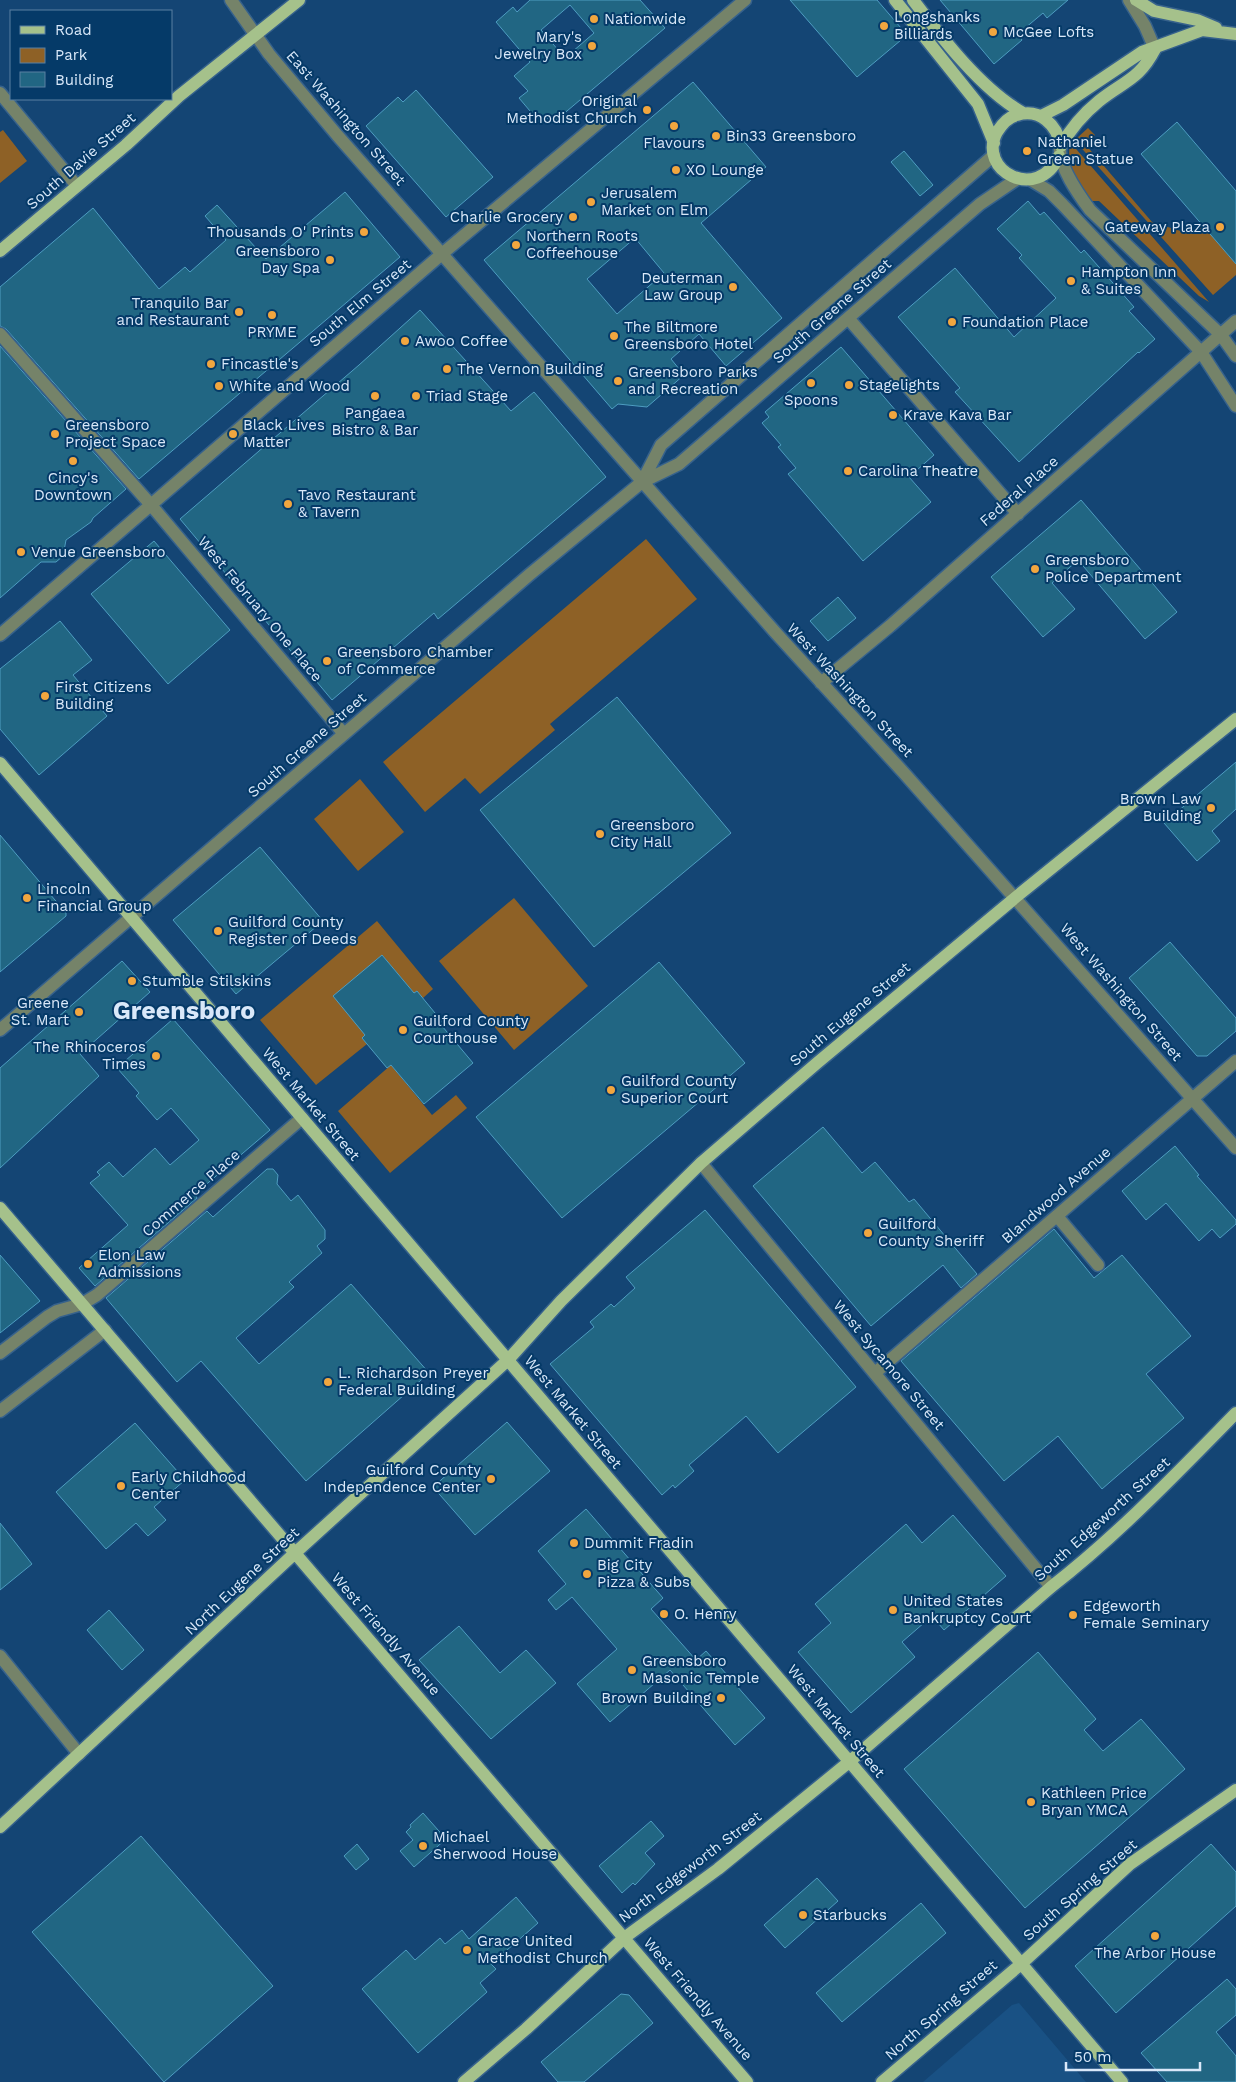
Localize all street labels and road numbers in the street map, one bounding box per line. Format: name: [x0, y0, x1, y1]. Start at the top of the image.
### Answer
street label: East Washington Street: [283, 47, 410, 190]
street label: South Davie Street: [23, 108, 140, 213]
street label: South Greene Street: [769, 254, 895, 367]
street label: South Elm Street: [305, 255, 415, 351]
street label: Federal Place: [976, 452, 1062, 530]
street label: West February One Place: [194, 533, 326, 685]
street label: West Washington Street: [783, 619, 917, 761]
street label: South Greene Street: [244, 688, 370, 801]
street label: West Washington Street: [1056, 919, 1186, 1065]
street label: South Eugene Street: [786, 958, 915, 1070]
street label: West Market Street: [258, 1044, 364, 1165]
street label: Blandwood Avenue: [998, 1143, 1114, 1247]
street label: Commerce Place: [138, 1146, 244, 1240]
street label: West Sycamore Street: [829, 1296, 949, 1434]
street label: West Market Street: [520, 1352, 626, 1473]
street label: South Edgeworth Street: [1030, 1453, 1174, 1585]
street label: North Eugene Street: [181, 1523, 303, 1639]
street label: West Friendly Avenue: [328, 1569, 444, 1699]
street label: West Market Street: [783, 1661, 889, 1782]
street label: North Edgeworth Street: [615, 1807, 766, 1927]
street label: South Spring Street: [1019, 1835, 1141, 1944]
street label: West Friendly Avenue: [640, 1934, 756, 2064]
street label: North Spring Street: [881, 1956, 1001, 2064]

